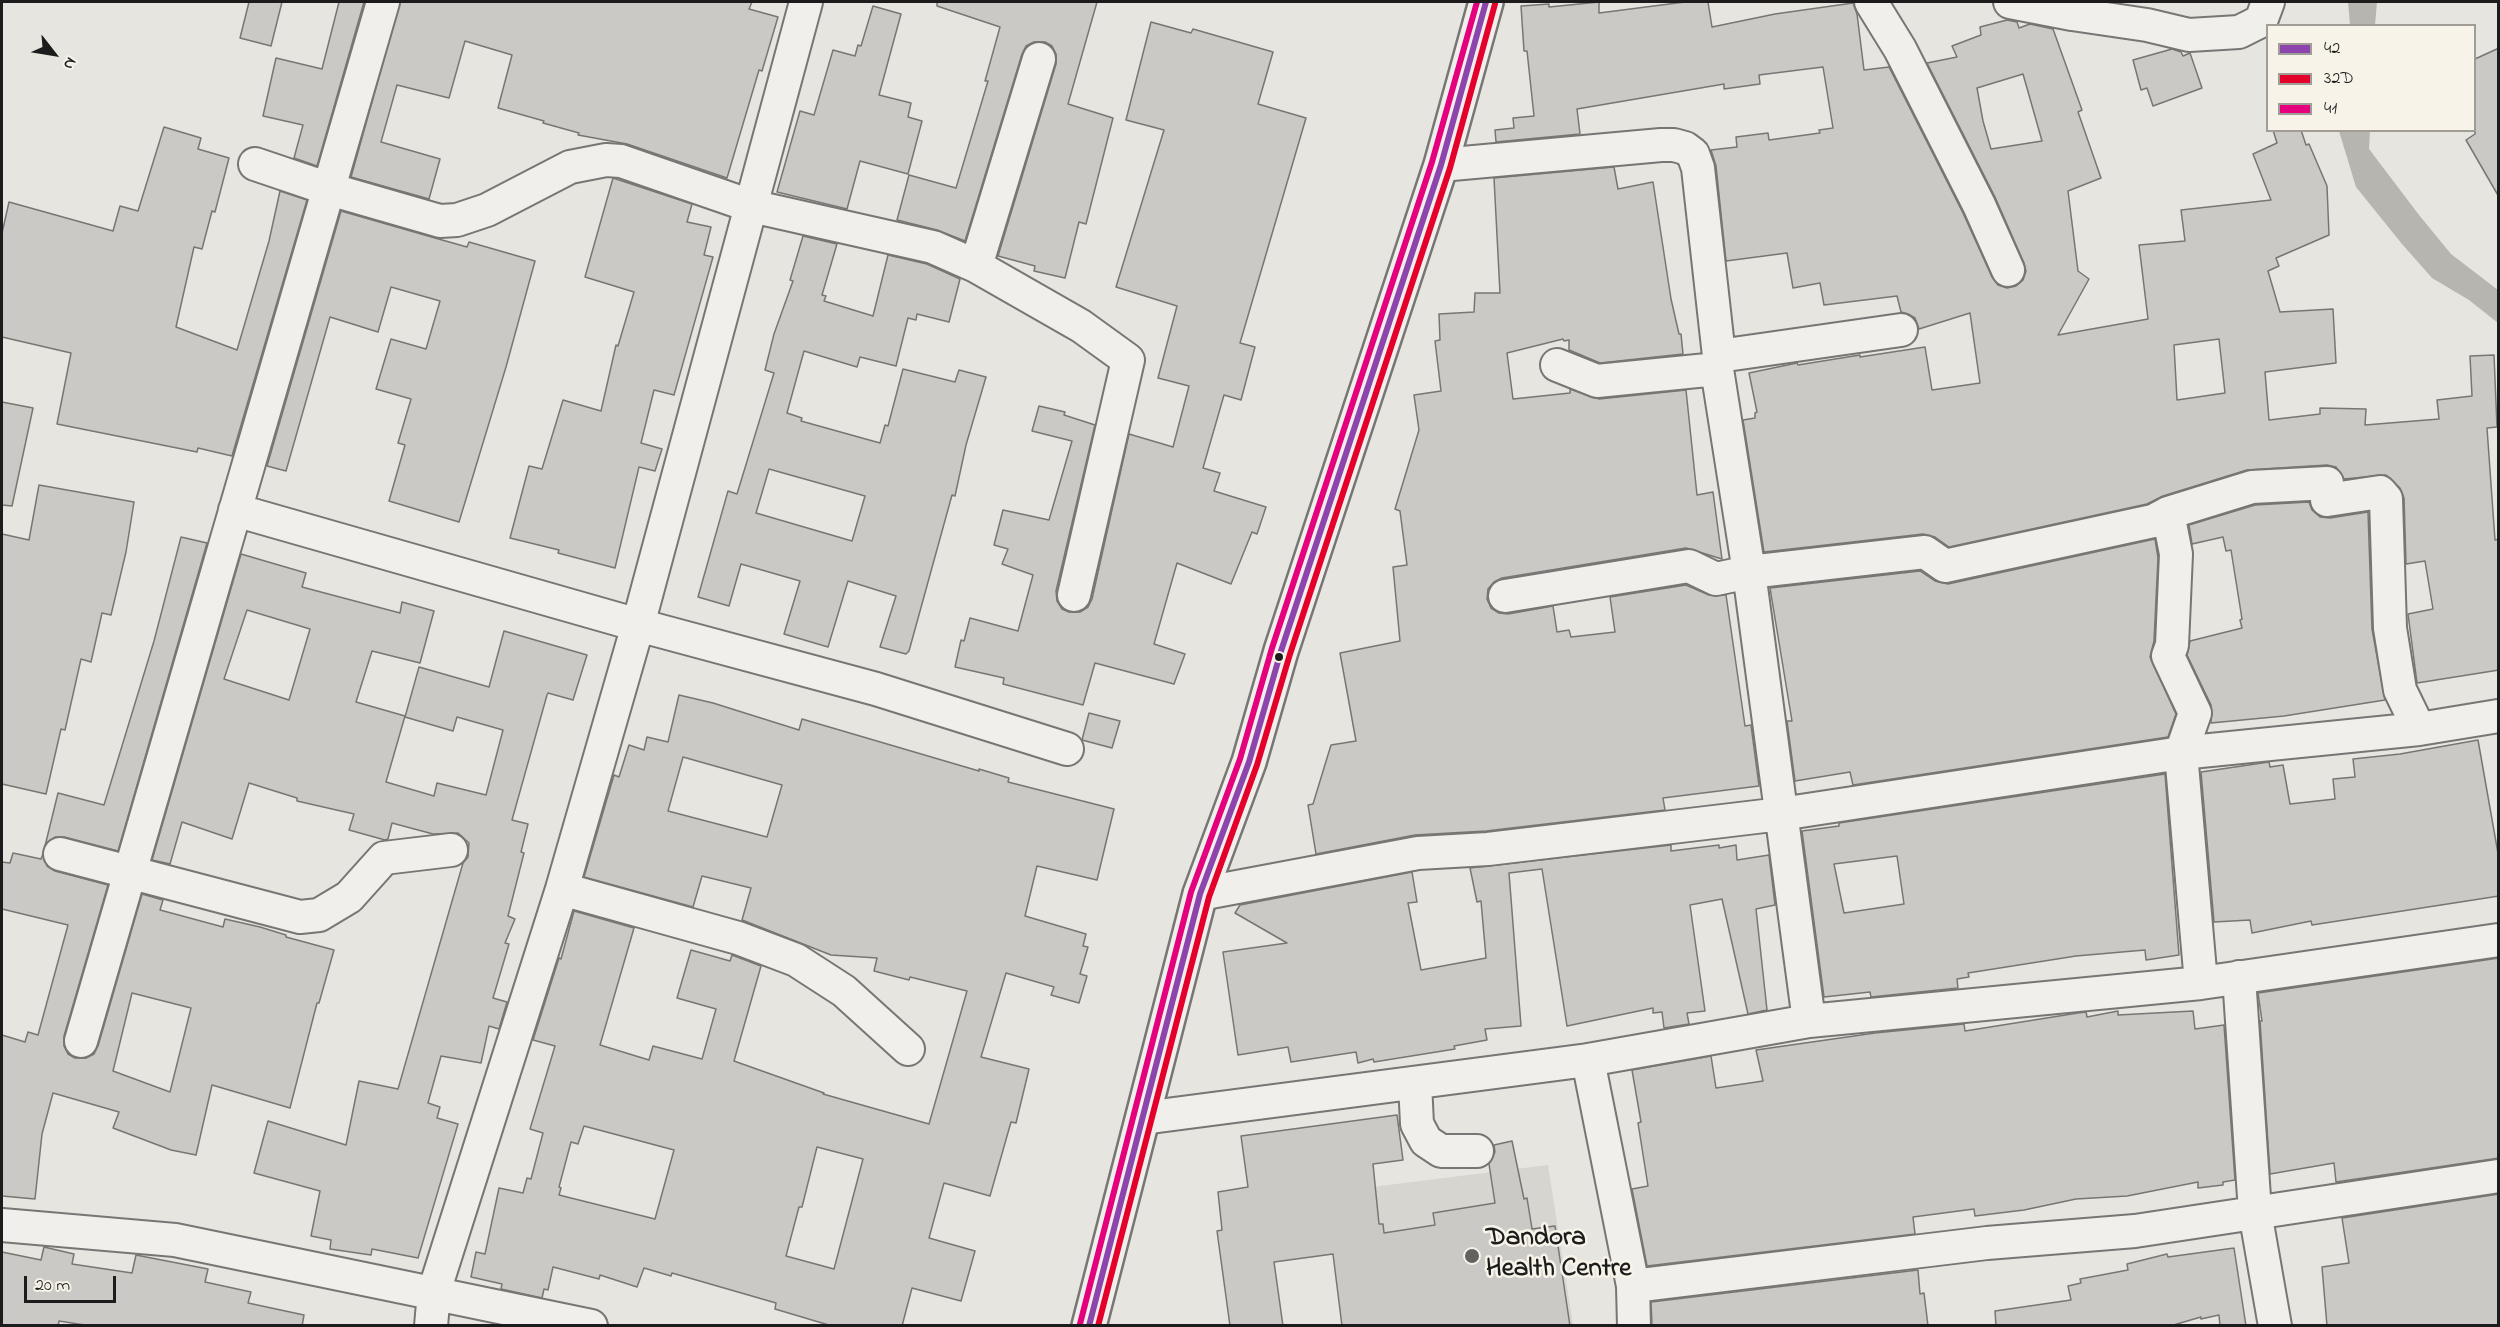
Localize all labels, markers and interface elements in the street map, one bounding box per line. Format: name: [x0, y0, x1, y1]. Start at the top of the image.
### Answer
north arrow: [24, 24, 84, 84]
legend: [2266, 24, 2476, 132]
text: 42: [2324, 36, 2340, 62]
text: N: [56, 52, 82, 74]
text: 32D: [2324, 66, 2354, 92]
text: 41: [2324, 96, 2337, 122]
unlabelled marker: [1273, 651, 1285, 663]
place label: Dandora Health Centre: [1486, 1224, 1631, 1287]
marker: Dandora Health Centre: [1463, 1247, 1481, 1265]
scale bar: [27, 1264, 118, 1302]
text: 20 m: [35, 1273, 70, 1299]

